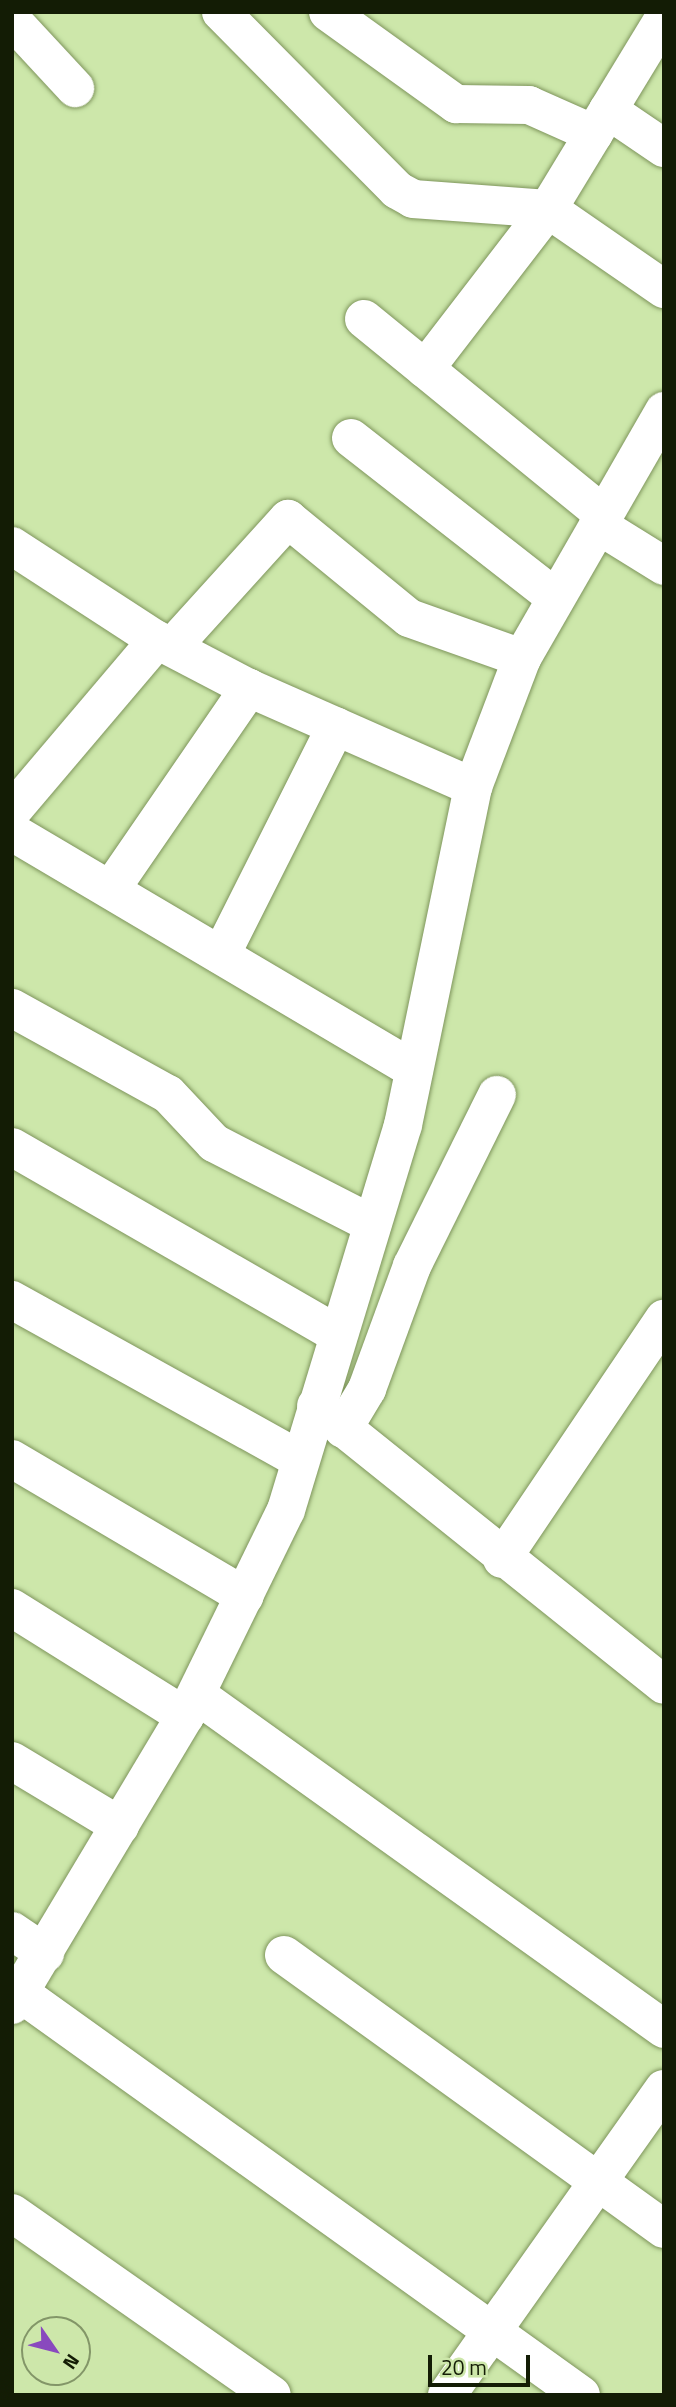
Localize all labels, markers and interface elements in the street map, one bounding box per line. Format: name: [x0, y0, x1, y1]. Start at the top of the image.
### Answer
north arrow: [21, 2316, 91, 2386]
scale bar: [431, 2340, 532, 2384]
text: N: [56, 2348, 88, 2376]
text: 20 m: [441, 2351, 487, 2383]

